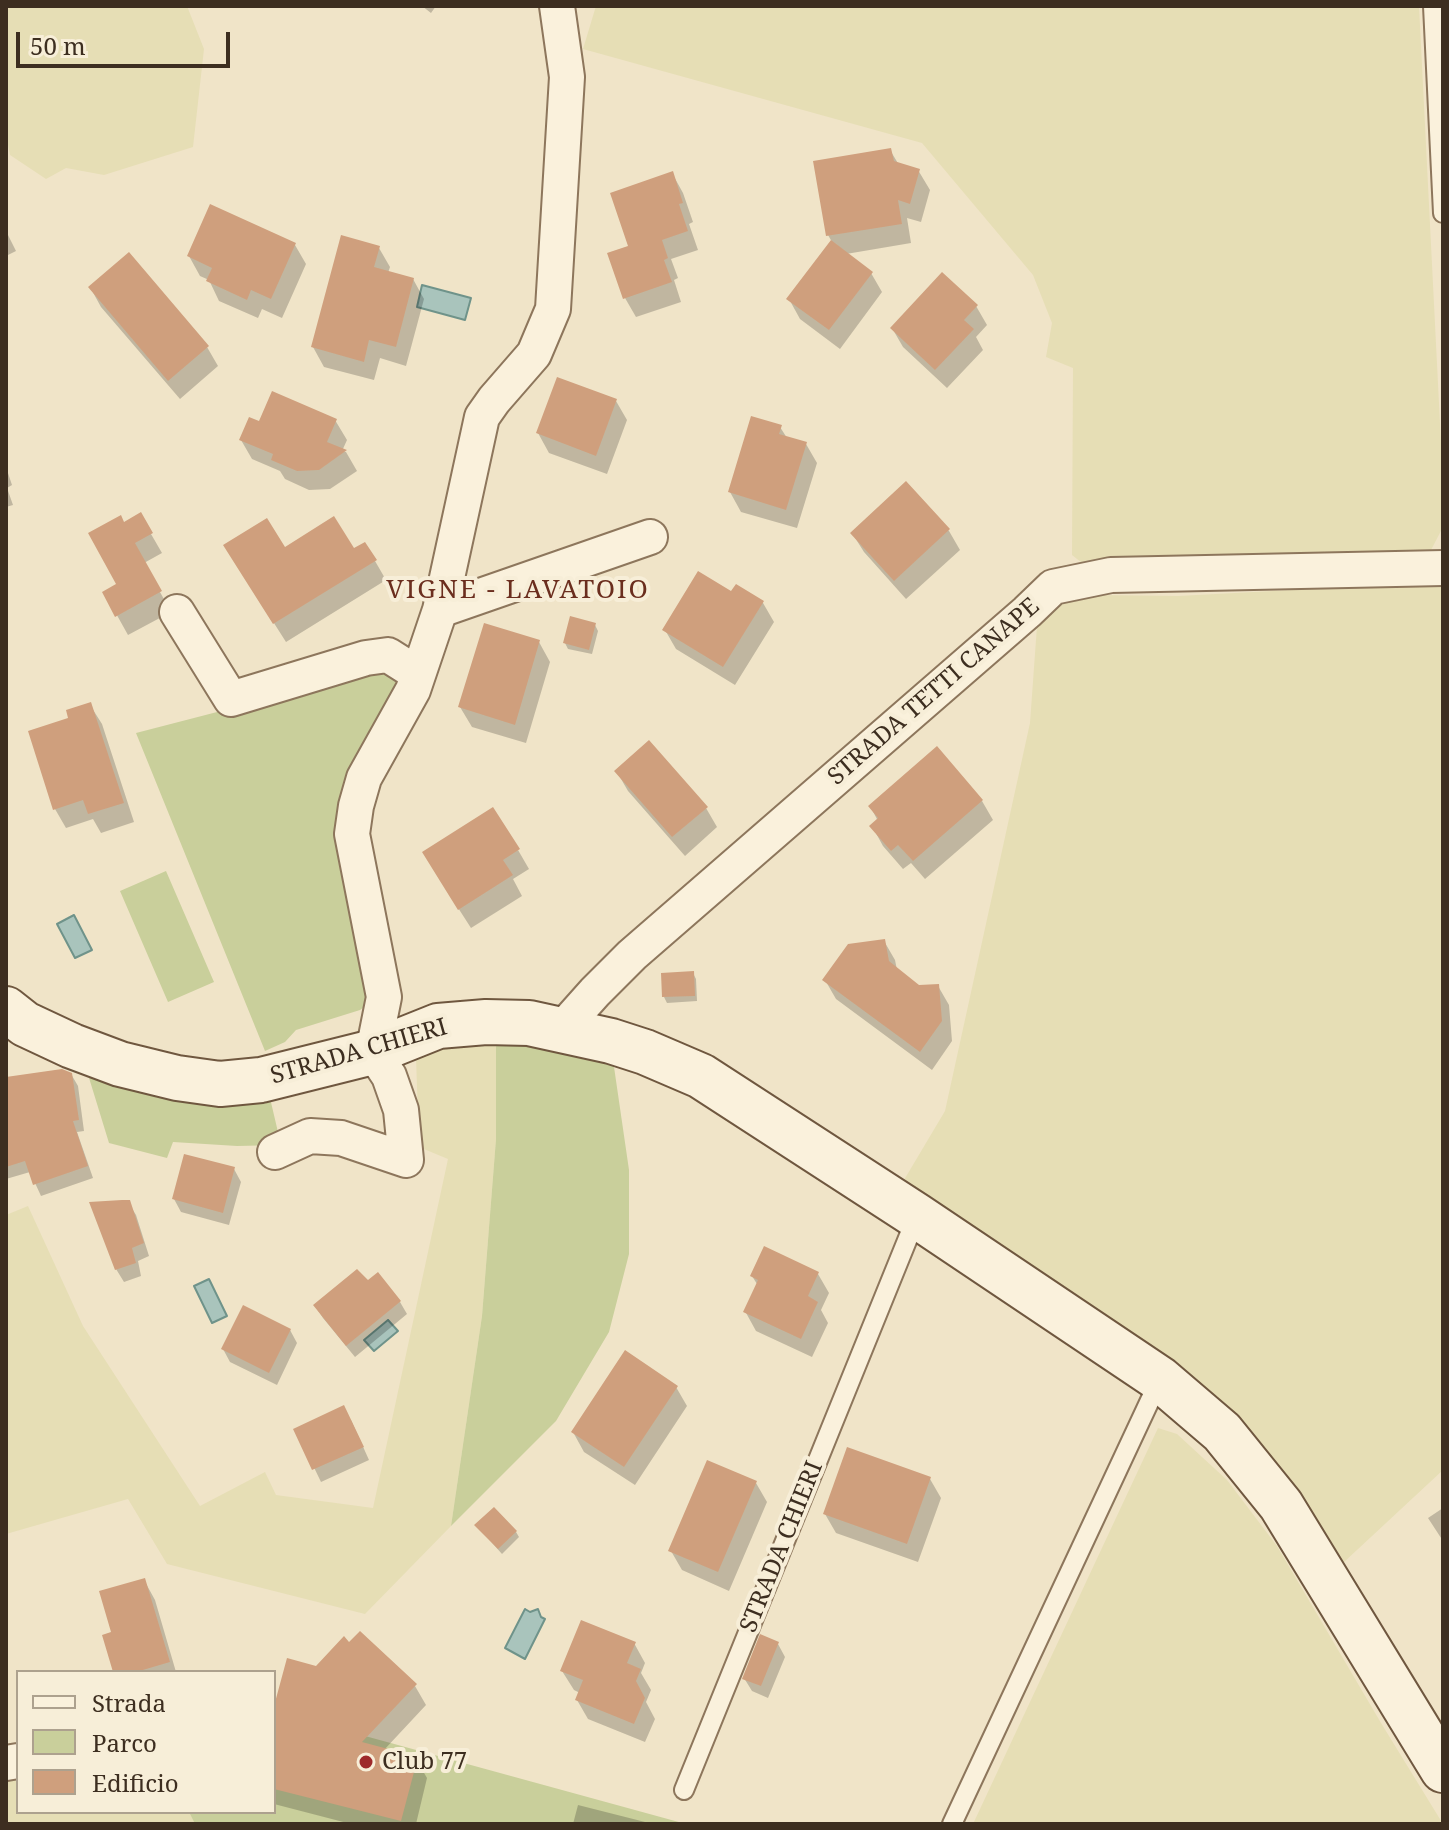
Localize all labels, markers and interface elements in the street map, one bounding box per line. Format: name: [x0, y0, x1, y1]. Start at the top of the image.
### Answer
scale bar: [20, 16, 234, 66]
text: 50 m: [30, 29, 86, 62]
district label: VIGNE - LAVATOIO: [386, 575, 650, 607]
street label: STRADA TETTI CANAPE: [822, 592, 1046, 792]
street label: STRADA CHIERI: [267, 1013, 451, 1091]
street label: STRADA CHIERI: [735, 1457, 829, 1637]
legend: [16, 1670, 276, 1814]
text: Strada: [92, 1686, 166, 1719]
text: Parco: [92, 1726, 157, 1759]
place label: Club 77: [382, 1748, 467, 1776]
marker: Club 77: [357, 1753, 375, 1771]
text: Edificio: [92, 1766, 179, 1799]

